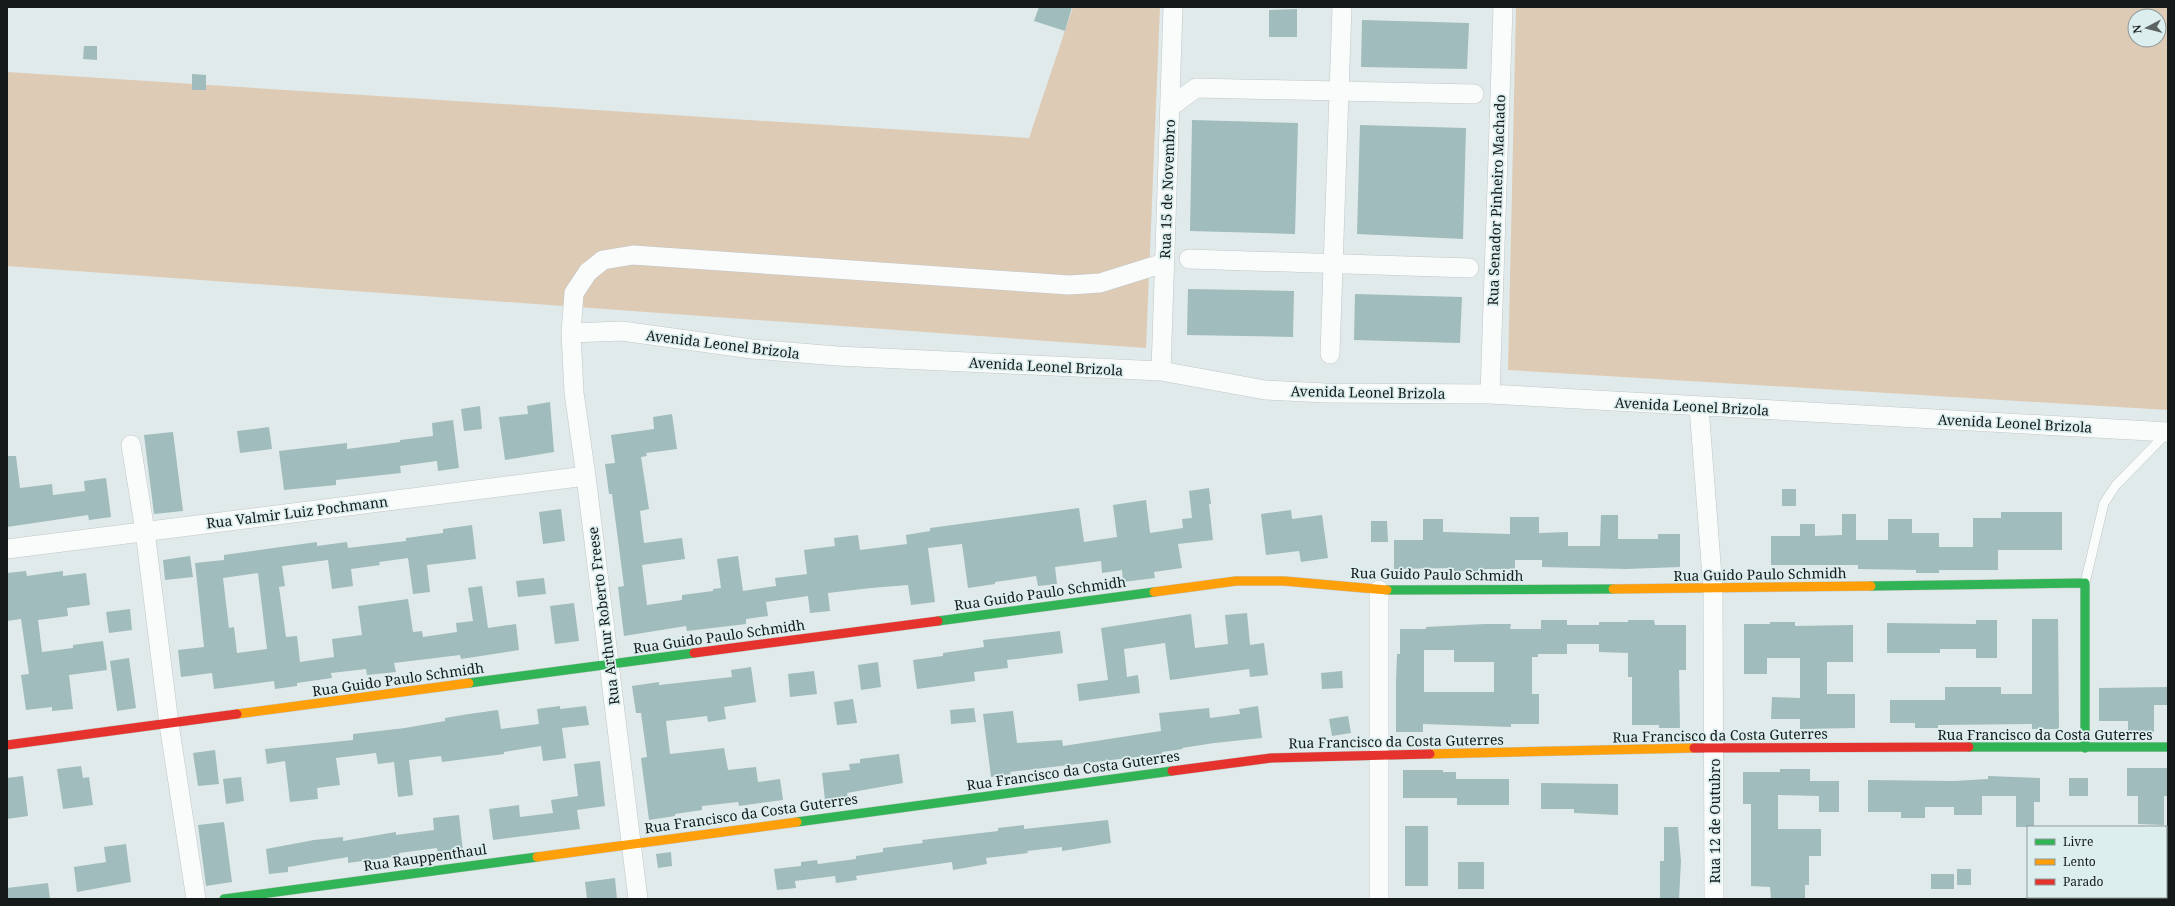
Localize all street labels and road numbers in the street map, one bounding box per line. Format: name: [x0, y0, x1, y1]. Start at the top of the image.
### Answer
street label: Rua Senador Pinheiro Machado: [1483, 94, 1509, 306]
street label: Rua 15 de Novembro: [1155, 119, 1179, 259]
street label: Avenida Leonel Brizola: [645, 325, 801, 363]
street label: Avenida Leonel Brizola: [968, 352, 1124, 380]
street label: Avenida Leonel Brizola: [1290, 381, 1446, 403]
street label: Avenida Leonel Brizola: [1614, 392, 1770, 420]
street label: Avenida Leonel Brizola: [1937, 409, 2093, 437]
street label: Rua Valmir Luiz Pochmann: [205, 491, 389, 533]
street label: Rua Arthur Roberto Freese: [583, 526, 623, 706]
street label: Rua Guido Paulo Schmidh: [1350, 563, 1524, 585]
street label: Rua Guido Paulo Schmidh: [1673, 563, 1847, 585]
street label: Rua Guido Paulo Schmidh: [953, 572, 1127, 614]
street label: Rua Guido Paulo Schmidh: [632, 615, 806, 657]
street label: Rua Guido Paulo Schmidh: [311, 658, 485, 700]
street label: Rua Francisco da Costa Guterres: [1612, 724, 1828, 746]
street label: Rua Francisco da Costa Guterres: [1937, 725, 2153, 744]
street label: Rua Francisco da Costa Guterres: [1288, 730, 1504, 752]
street label: Rua Francisco da Costa Guterres: [965, 746, 1181, 794]
street label: Rua 12 de Outubro: [1705, 759, 1724, 883]
street label: Rua Francisco da Costa Guterres: [643, 789, 859, 837]
street label: Rua Rauppenthaul: [362, 839, 488, 875]

